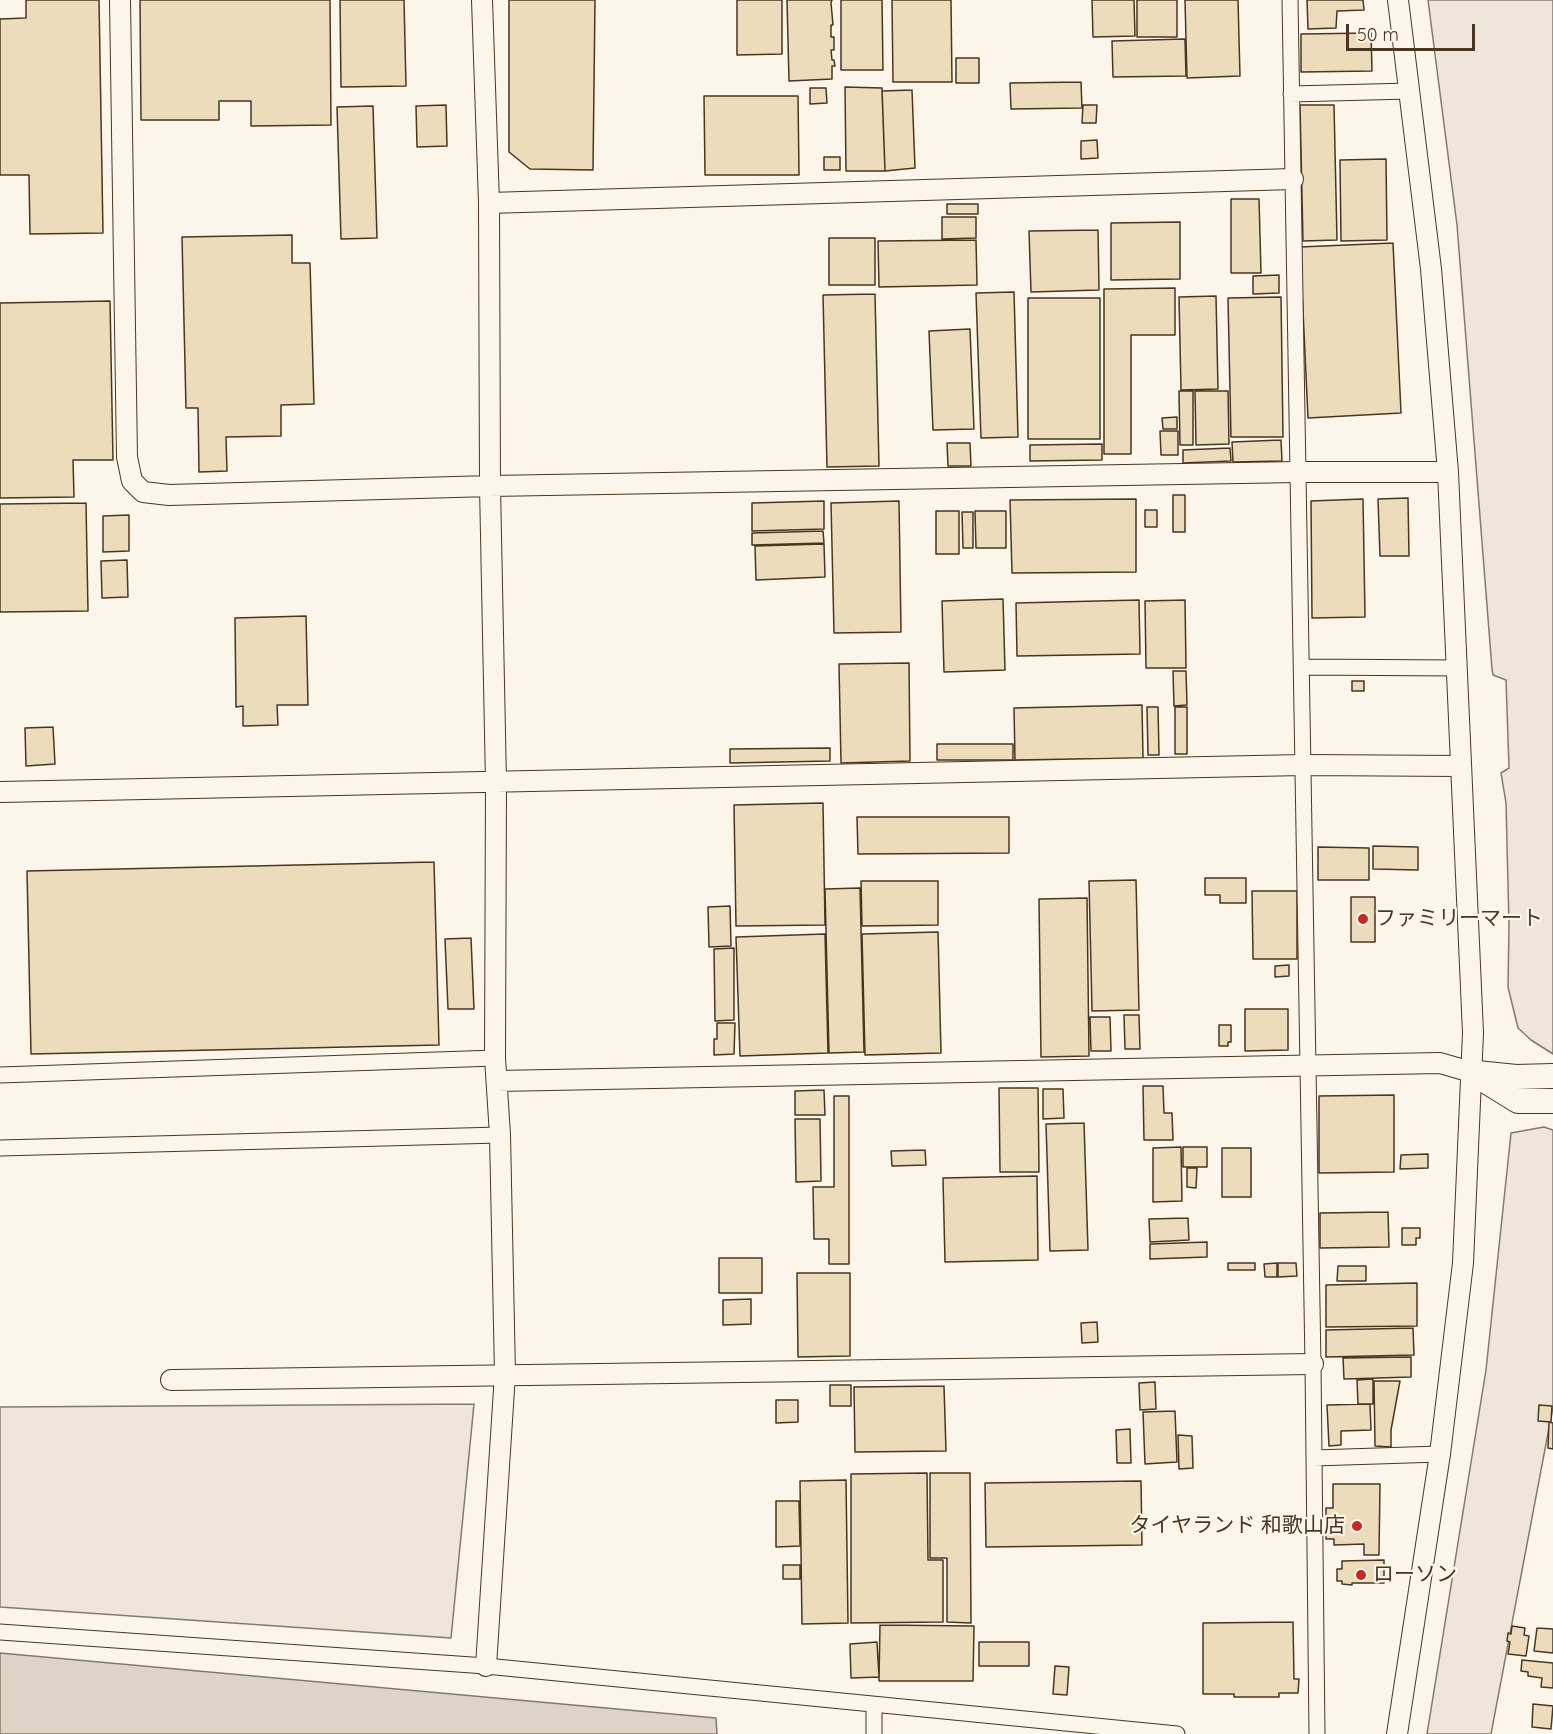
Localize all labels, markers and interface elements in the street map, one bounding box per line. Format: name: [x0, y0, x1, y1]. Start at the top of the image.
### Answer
scale bar: [1349, 12, 1478, 50]
text: 50 m: [1357, 23, 1399, 46]
place label: ファミリーマート: [1375, 906, 1543, 932]
marker: ファミリーマート: [1356, 912, 1370, 926]
place label: タイヤランド 和歌山店: [1129, 1513, 1345, 1539]
marker: タイヤランド 和歌山店: [1350, 1519, 1364, 1533]
place label: ローソン: [1373, 1562, 1457, 1588]
marker: ローソン: [1354, 1568, 1368, 1582]

